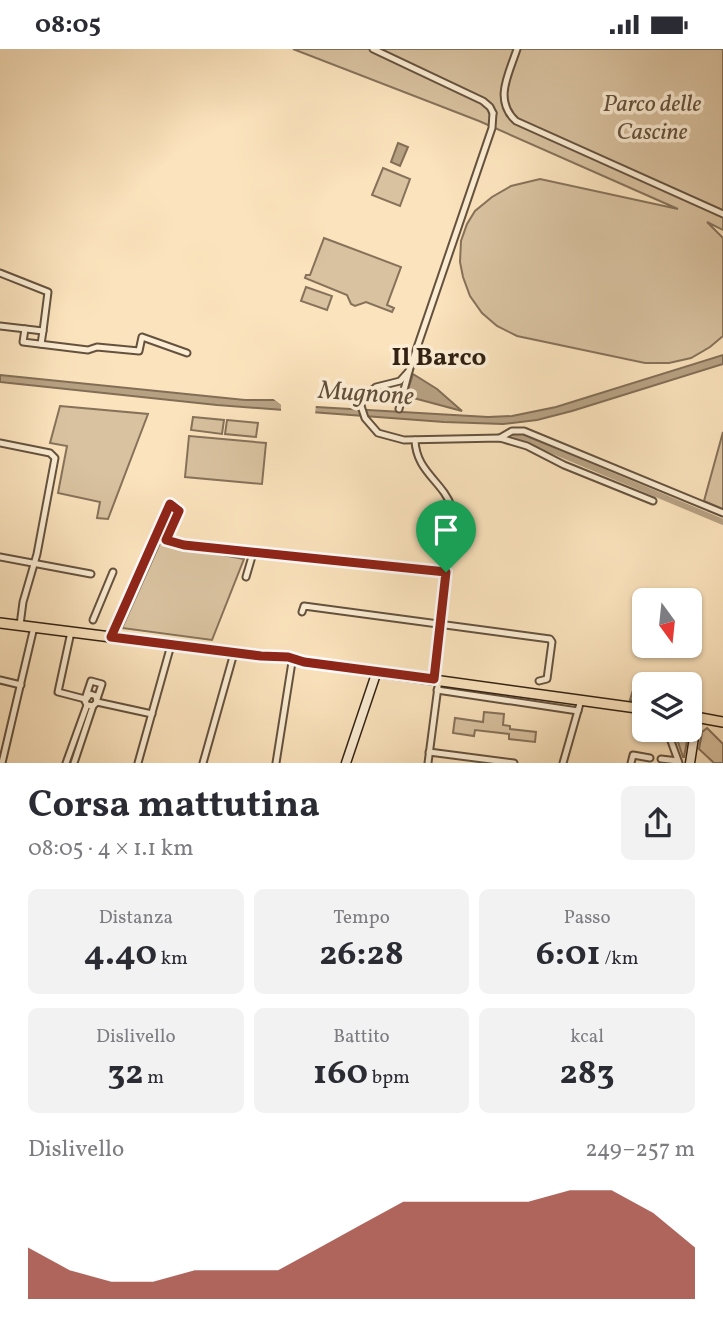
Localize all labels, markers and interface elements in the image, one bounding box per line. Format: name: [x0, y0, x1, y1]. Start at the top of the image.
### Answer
text: 08:05: [35, 7, 101, 43]
park label: Parco delle Cascine: [603, 88, 701, 150]
district label: Il Barco: [392, 340, 486, 376]
water label: Mugnone: [316, 373, 415, 415]
pin: [416, 500, 476, 572]
icon: arrive: [427, 511, 465, 549]
north arrow: [632, 588, 702, 658]
map controls: [632, 588, 702, 742]
button: layers: [632, 672, 702, 742]
text: Corsa mattutina: [28, 780, 320, 833]
button: share: [621, 786, 695, 860]
text: 08:05 · 4 × 1.1 km: [28, 833, 194, 865]
text: Distanza: [99, 905, 173, 931]
text: Tempo: [333, 905, 390, 931]
text: Passo: [564, 905, 611, 931]
text: 4.40: [84, 931, 157, 979]
text: 26:28: [319, 931, 404, 979]
text: 6:01: [536, 931, 601, 979]
text: km: [157, 946, 188, 972]
text: /km: [601, 946, 639, 972]
text: Dislivello: [96, 1024, 176, 1050]
text: Battito: [333, 1024, 390, 1050]
text: kcal: [570, 1024, 604, 1050]
text: 32: [107, 1050, 144, 1098]
text: 160: [313, 1050, 368, 1098]
text: 283: [560, 1050, 615, 1098]
text: m: [144, 1065, 164, 1091]
text: bpm: [368, 1065, 410, 1091]
text: Dislivello: [28, 1134, 124, 1166]
text: 249–257 m: [585, 1134, 695, 1166]

